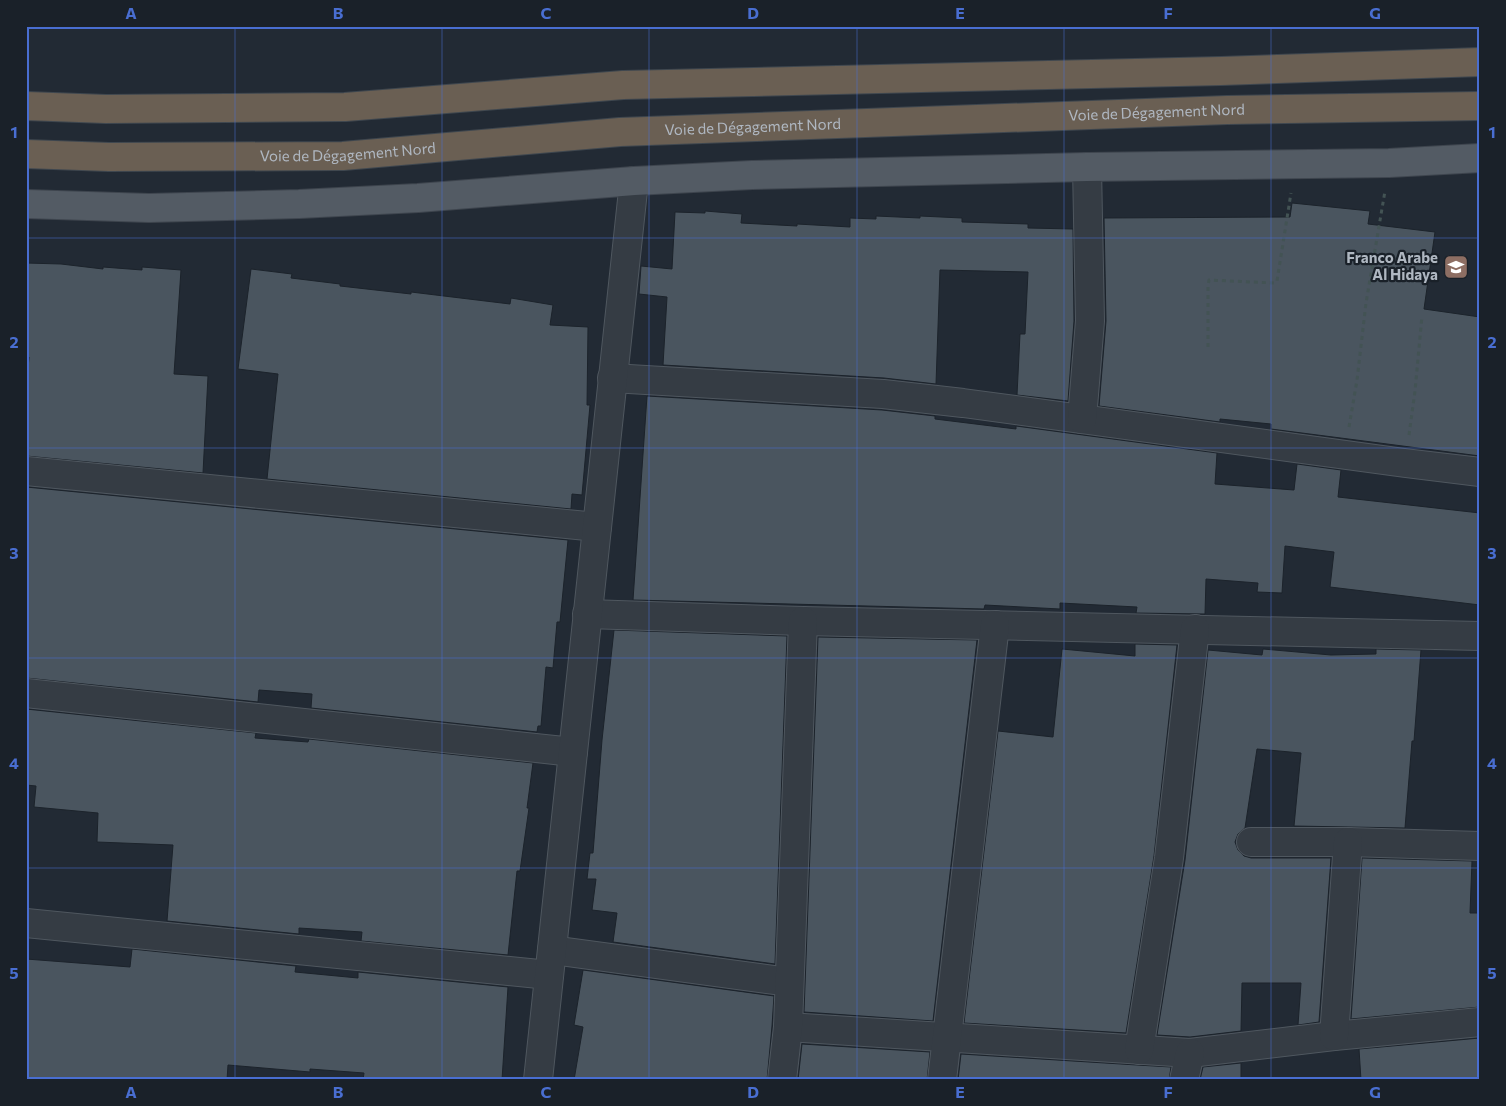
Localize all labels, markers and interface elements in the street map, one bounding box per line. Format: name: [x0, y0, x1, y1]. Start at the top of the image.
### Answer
text: A: [125, 3, 137, 22]
text: B: [333, 3, 344, 22]
text: C: [541, 3, 552, 22]
text: D: [747, 3, 759, 22]
text: E: [955, 3, 965, 22]
text: F: [1163, 3, 1173, 22]
text: G: [1369, 3, 1381, 22]
street label: Voie de Dégagement Nord: [1068, 100, 1245, 124]
street label: Voie de Dégagement Nord: [664, 114, 841, 138]
text: 1: [10, 122, 18, 141]
text: 1: [1488, 122, 1496, 141]
street label: Voie de Dégagement Nord: [260, 138, 437, 164]
place label: Franco Arabe Al Hidaya: [1346, 248, 1438, 283]
school or university icon: Franco Arabe Al Hidaya: [1443, 254, 1469, 280]
text: 2: [9, 332, 19, 351]
text: 2: [1487, 332, 1497, 351]
text: 3: [9, 543, 19, 562]
text: 3: [1487, 543, 1497, 562]
text: 4: [9, 753, 19, 772]
text: 4: [1487, 753, 1497, 772]
text: 5: [9, 963, 19, 982]
text: 5: [1487, 963, 1497, 982]
text: A: [125, 1082, 137, 1101]
text: B: [333, 1082, 344, 1101]
text: C: [541, 1082, 552, 1101]
text: D: [747, 1082, 759, 1101]
text: E: [955, 1082, 965, 1101]
text: F: [1163, 1082, 1173, 1101]
text: G: [1369, 1082, 1381, 1101]

